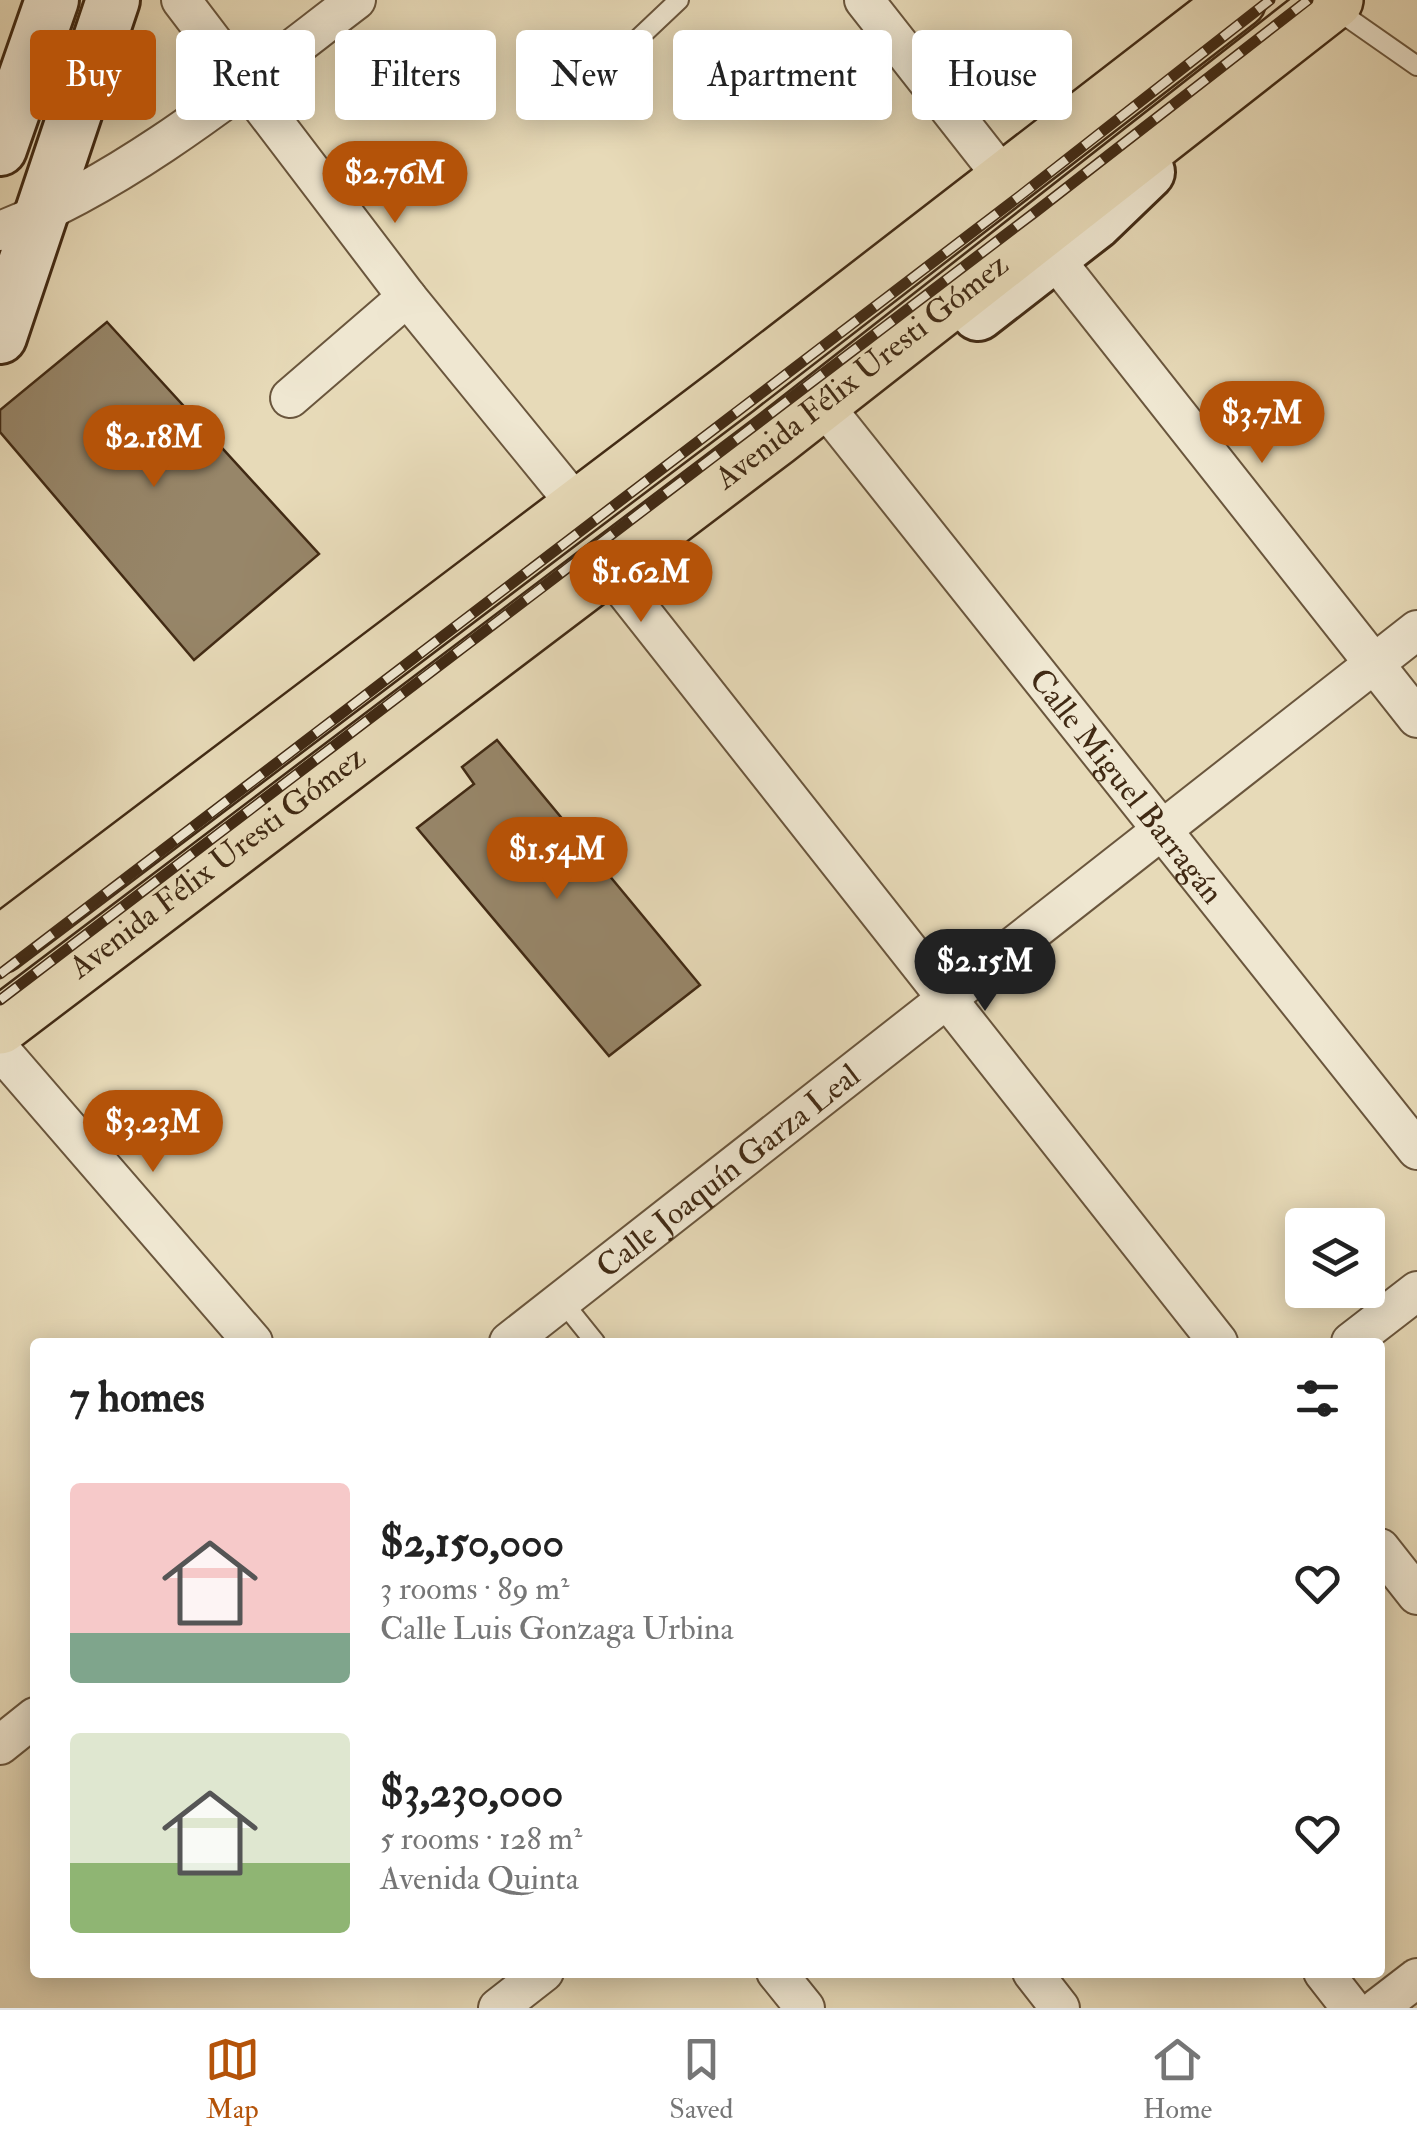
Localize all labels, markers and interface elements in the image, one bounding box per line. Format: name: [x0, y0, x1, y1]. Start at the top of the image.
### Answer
chip: Buy: [30, 30, 156, 120]
chip: Rent: [176, 30, 315, 120]
chip: Filters: [335, 30, 496, 120]
chip: New: [516, 30, 653, 120]
chip: Apartment: [673, 30, 892, 120]
chip: House: [912, 30, 1072, 120]
pin: $2.76M: [314, 141, 476, 226]
text: $2.76M: [344, 153, 446, 193]
street label: Avenida Félix Uresti Gómez: [706, 245, 1016, 499]
pin: $3.7M: [1192, 381, 1332, 466]
text: $3.7M: [1221, 393, 1303, 433]
pin: $2.18M: [73, 405, 235, 490]
text: $2.18M: [105, 417, 203, 457]
pin: $1.62M: [560, 540, 722, 625]
text: $1.62M: [591, 552, 691, 592]
street label: Calle Miguel Barragán: [1020, 661, 1232, 912]
street label: Avenida Félix Uresti Gómez: [61, 738, 373, 988]
pin: $1.54M: [476, 817, 638, 902]
text: $1.54M: [509, 829, 605, 869]
pin: $2.15M: [904, 929, 1066, 1014]
text: $2.15M: [937, 941, 1033, 981]
street label: Calle Joaquín Garza Leal: [589, 1056, 868, 1287]
pin: $3.23M: [72, 1090, 234, 1175]
text: $3.23M: [105, 1102, 201, 1142]
map controls: [1285, 1208, 1385, 1308]
button: layers: [1285, 1208, 1385, 1308]
icon: filters: [1290, 1371, 1345, 1426]
text: 7 homes: [70, 1372, 205, 1424]
text: $2,150,000: [380, 1517, 564, 1569]
icon: home: [150, 1523, 270, 1643]
icon: heart: [1290, 1556, 1345, 1611]
text: 3 rooms · 89 m²: [380, 1569, 569, 1609]
text: Calle Luis Gonzaga Urbina: [380, 1609, 734, 1649]
text: $3,230,000: [380, 1767, 563, 1819]
icon: home: [150, 1773, 270, 1893]
icon: heart: [1290, 1806, 1345, 1861]
text: 5 rooms · 128 m²: [380, 1819, 582, 1859]
text: Avenida Quinta: [380, 1859, 579, 1899]
tab: Map: [205, 2032, 260, 2127]
tab: Saved: [669, 2032, 733, 2127]
tab: Home: [1143, 2032, 1212, 2127]

